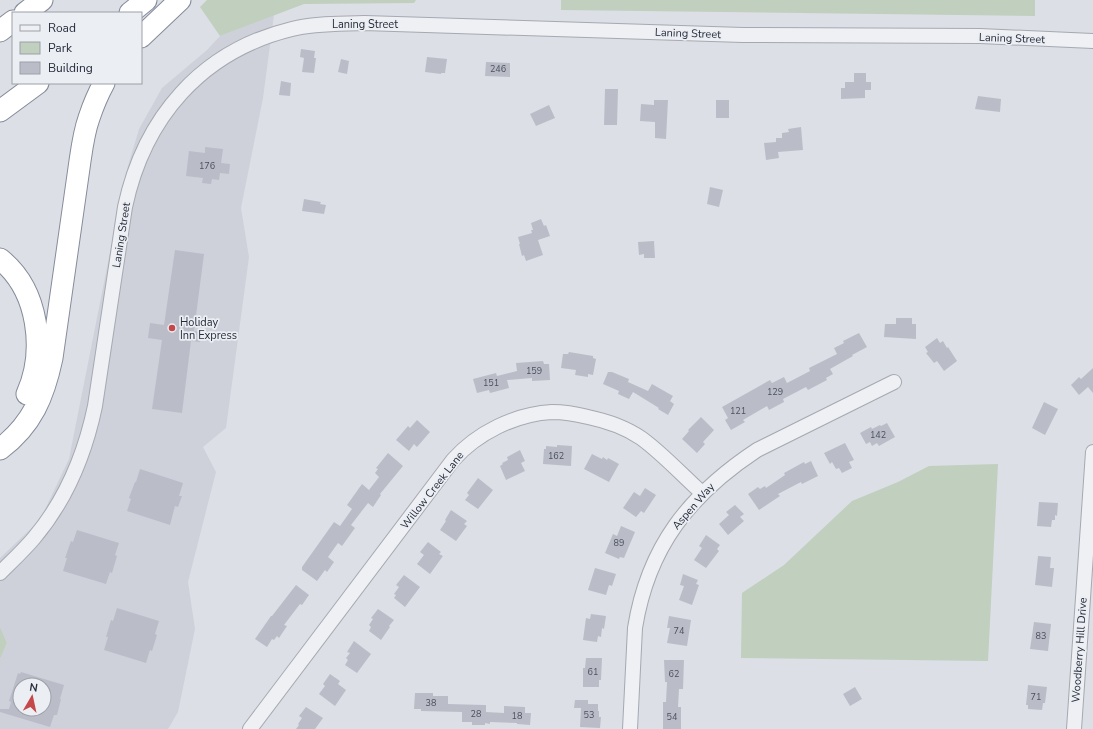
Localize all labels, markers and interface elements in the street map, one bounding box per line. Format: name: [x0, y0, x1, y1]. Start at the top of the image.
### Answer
legend: [12, 12, 142, 84]
street label: Laning Street: [332, 17, 398, 32]
text: Road: [48, 20, 76, 36]
street label: Laning Street: [655, 25, 721, 42]
street label: Laning Street: [979, 30, 1045, 47]
text: Park: [48, 40, 73, 56]
text: Building: [48, 60, 93, 76]
house number: 246: [490, 63, 506, 75]
house number: 176: [199, 160, 215, 172]
street label: Laning Street: [109, 201, 134, 269]
place label: Holiday Inn Express: [180, 315, 237, 343]
marker: Holiday Inn Express: [167, 323, 177, 333]
house number: 159: [526, 365, 542, 377]
house number: 151: [483, 377, 499, 389]
house number: 129: [767, 386, 783, 398]
house number: 121: [730, 405, 746, 417]
house number: 142: [870, 429, 886, 441]
street label: Willow Creek Lane: [397, 448, 467, 532]
house number: 162: [548, 450, 564, 462]
street label: Aspen Way: [669, 479, 718, 533]
house number: 89: [614, 537, 624, 549]
street label: Woodberry Hill Drive: [1068, 597, 1091, 703]
house number: 74: [674, 625, 685, 637]
house number: 83: [1036, 630, 1046, 642]
house number: 61: [588, 666, 598, 678]
house number: 62: [669, 668, 679, 680]
north arrow: [12, 677, 52, 717]
text: N: [28, 680, 39, 696]
house number: 71: [1031, 691, 1041, 703]
house number: 38: [426, 697, 436, 709]
house number: 28: [471, 708, 481, 720]
house number: 53: [584, 709, 594, 721]
house number: 18: [512, 710, 522, 722]
house number: 54: [667, 711, 678, 723]

